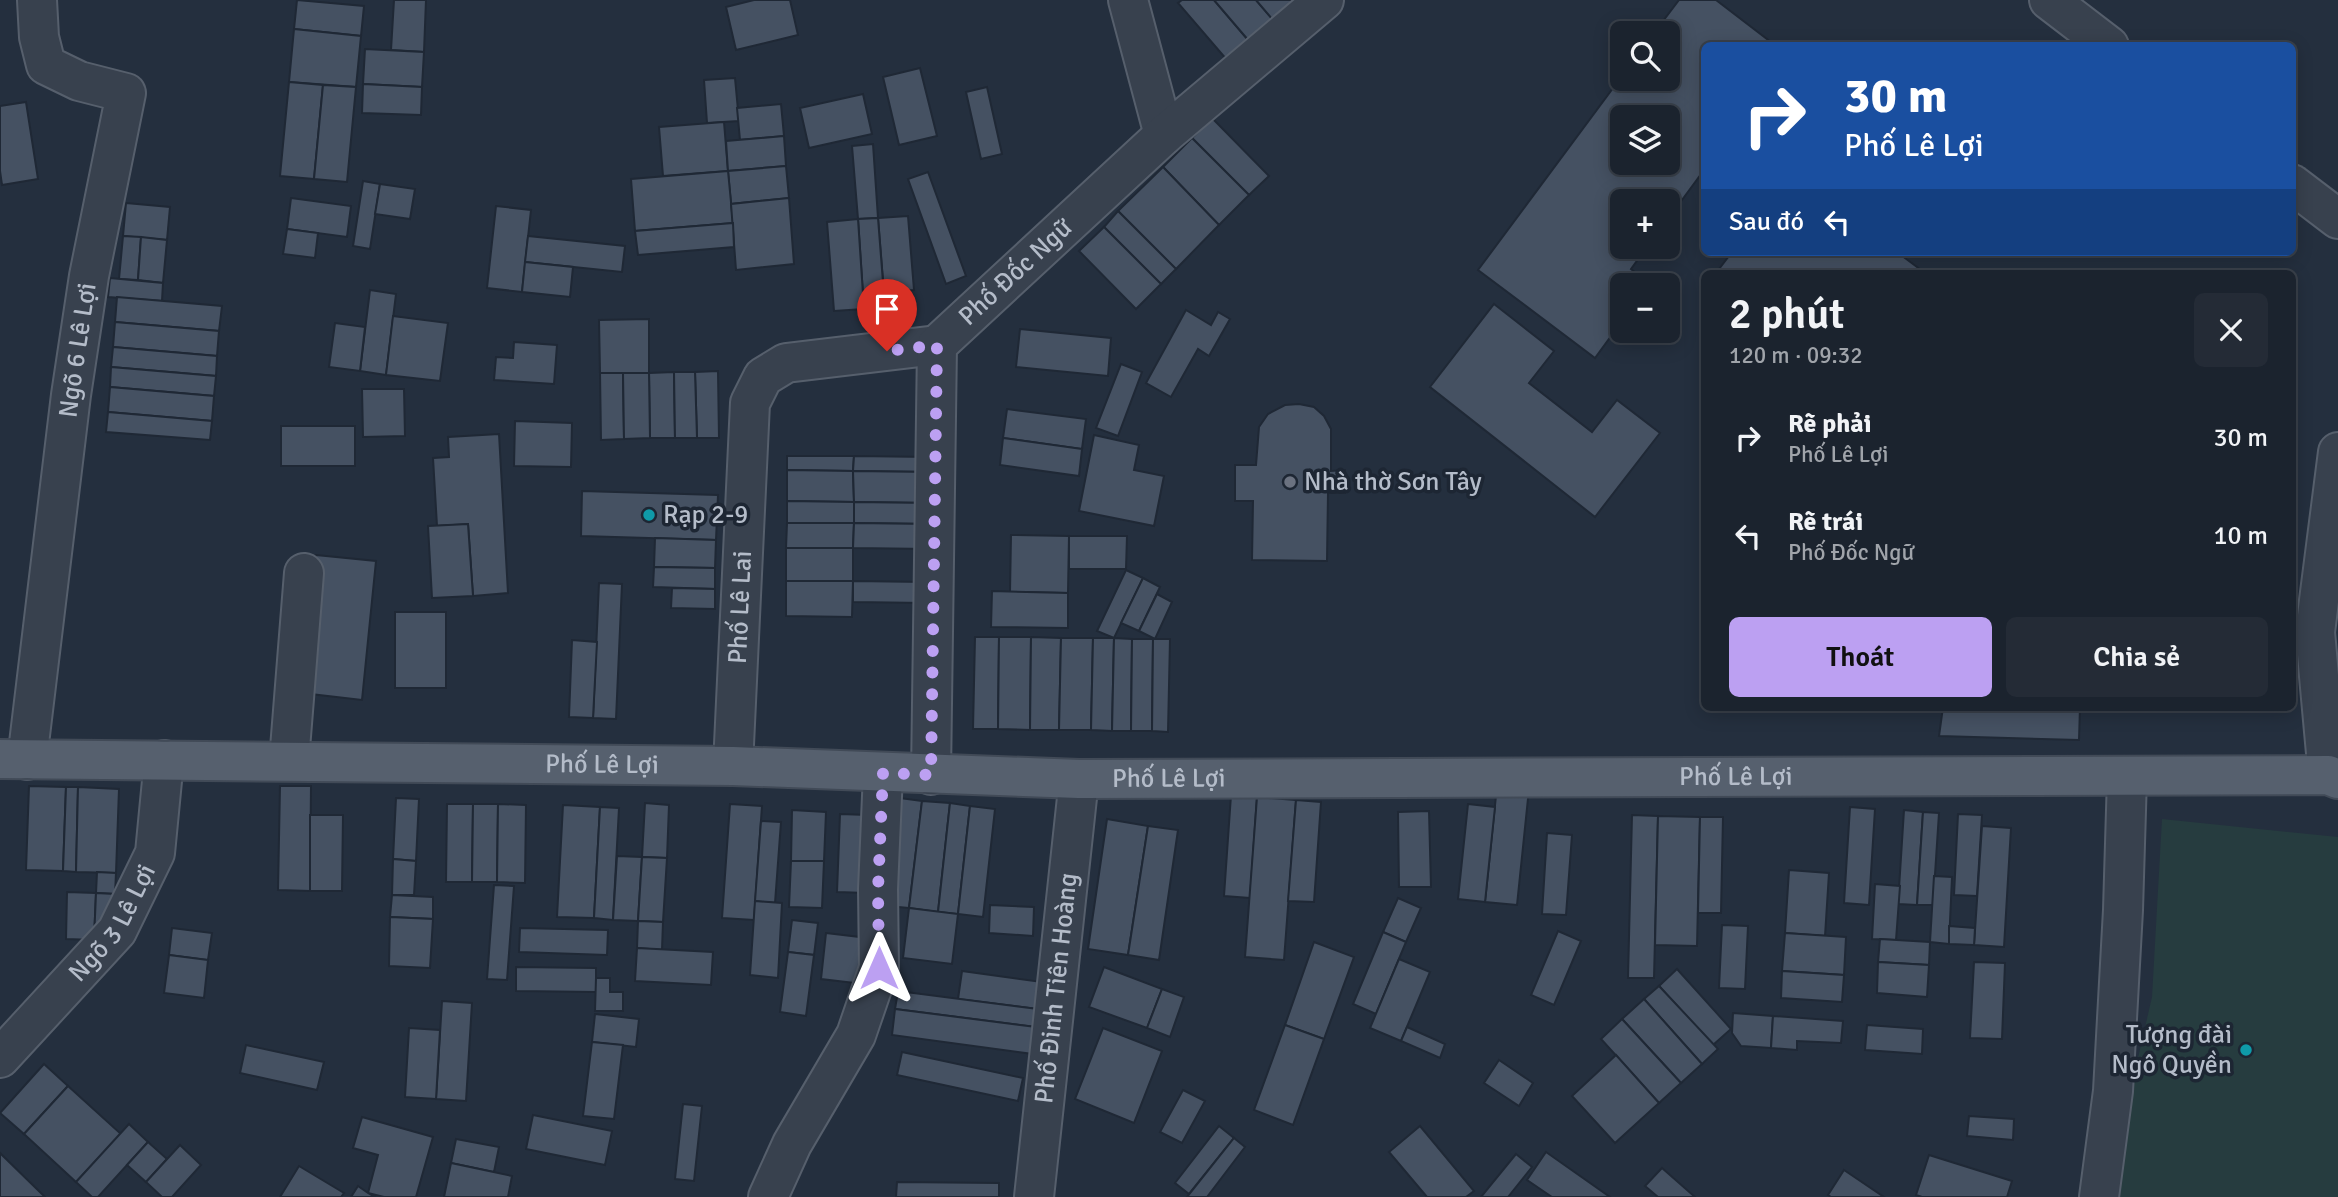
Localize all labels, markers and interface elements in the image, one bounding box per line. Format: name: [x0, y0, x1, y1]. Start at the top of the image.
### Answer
map controls: [1610, 21, 1680, 343]
button: search: [1610, 21, 1680, 91]
text: 30 m: [1844, 66, 1947, 126]
icon: right: [1729, 70, 1820, 161]
button: layers: [1610, 105, 1680, 175]
text: Phố Lê Lợi: [1844, 126, 1984, 165]
button: +: [1610, 189, 1680, 259]
icon: left: [1818, 203, 1856, 241]
text: Sau đó: [1729, 206, 1804, 238]
street label: Phố Đốc Ngữ: [952, 212, 1079, 333]
button: −: [1610, 273, 1680, 343]
pin: [857, 279, 917, 351]
street label: Ngõ 6 Lê Lợi: [52, 281, 104, 419]
text: 2 phút: [1729, 289, 1844, 340]
icon: arrive: [868, 290, 906, 328]
button: close: [2194, 293, 2268, 367]
text: 120 m · 09:32: [1729, 341, 1863, 370]
text: Rẽ phải: [1788, 408, 1872, 440]
icon: right: [1729, 419, 1767, 457]
text: 30 m: [2213, 422, 2268, 454]
text: Phố Lê Lợi: [1788, 440, 1888, 469]
place label: Nhà thờ Sơn Tây: [1304, 466, 1482, 498]
marker: Nhà thờ Sơn Tây: [1282, 474, 1298, 490]
place label: Rạp 2-9: [663, 499, 748, 531]
text: Rẽ trái: [1788, 506, 1863, 538]
marker: Rạp 2-9: [641, 507, 657, 523]
icon: left: [1729, 517, 1767, 555]
text: 10 m: [2213, 520, 2268, 552]
text: Phố Đốc Ngữ: [1788, 538, 1914, 567]
street label: Phố Lê Lai: [722, 550, 759, 665]
button: Thoát: [1729, 617, 1992, 697]
button: Chia sẻ: [2006, 617, 2268, 697]
street label: Phố Lê Lợi: [545, 748, 659, 781]
street label: Phố Lê Lợi: [1679, 761, 1793, 793]
street label: Phố Lê Lợi: [1112, 763, 1226, 795]
street label: Ngõ 3 Lê Lợi: [62, 859, 163, 989]
street label: Phố Đinh Tiên Hoàng: [1028, 871, 1085, 1105]
position arrow: [842, 931, 916, 1005]
place label: Tượng đài Ngô Quyền: [2111, 1019, 2232, 1081]
marker: Tượng đài Ngô Quyền: [2238, 1042, 2254, 1058]

